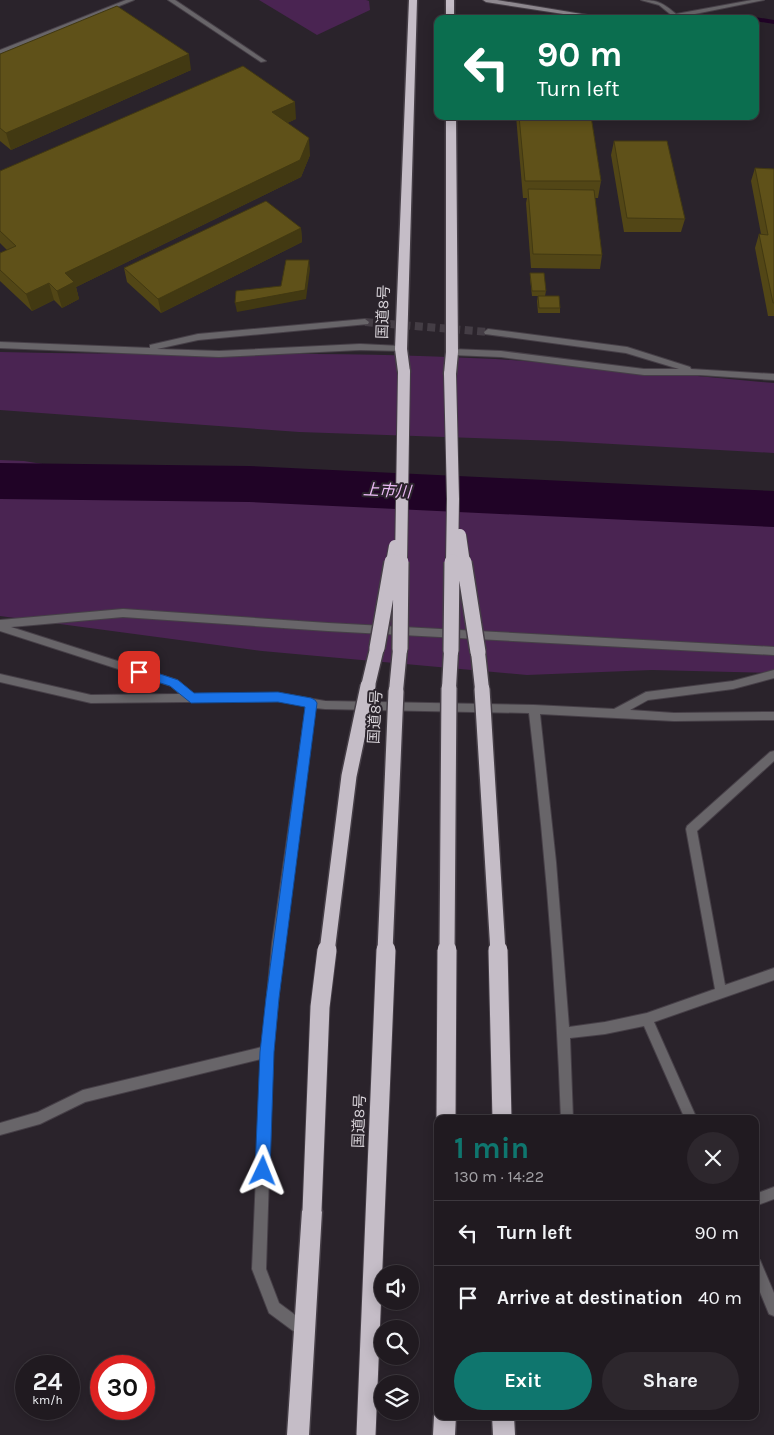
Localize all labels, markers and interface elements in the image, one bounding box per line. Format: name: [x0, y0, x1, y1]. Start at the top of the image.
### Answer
text: 90 m: [537, 34, 623, 75]
icon: left: [454, 35, 519, 100]
text: Turn left: [537, 76, 620, 102]
street label: 国道8号: [373, 285, 393, 339]
water label: 上市川: [363, 480, 413, 501]
pin: [118, 651, 160, 693]
icon: arrive: [125, 658, 153, 686]
street label: 国道8号: [365, 689, 385, 745]
street label: 国道8号: [349, 1094, 369, 1148]
text: 1 min: [454, 1130, 529, 1166]
button: close: [687, 1132, 739, 1184]
position arrow: [236, 1144, 288, 1196]
text: 130 m · 14:22: [454, 1167, 544, 1186]
icon: left: [454, 1219, 482, 1247]
text: Turn left: [497, 1222, 572, 1244]
text: 90 m: [694, 1222, 739, 1244]
map controls: [374, 1265, 419, 1420]
button: sound: [374, 1265, 419, 1310]
icon: arrive: [454, 1284, 482, 1312]
text: Arrive at destination: [497, 1287, 683, 1309]
text: 40 m: [698, 1287, 742, 1309]
button: search: [374, 1320, 419, 1365]
button: Exit: [454, 1352, 592, 1410]
button: Share: [602, 1352, 739, 1410]
speed limit sign: 30: [90, 1355, 155, 1420]
text: 24: [32, 1367, 63, 1396]
button: layers: [374, 1375, 419, 1420]
text: km/h: [32, 1393, 63, 1407]

